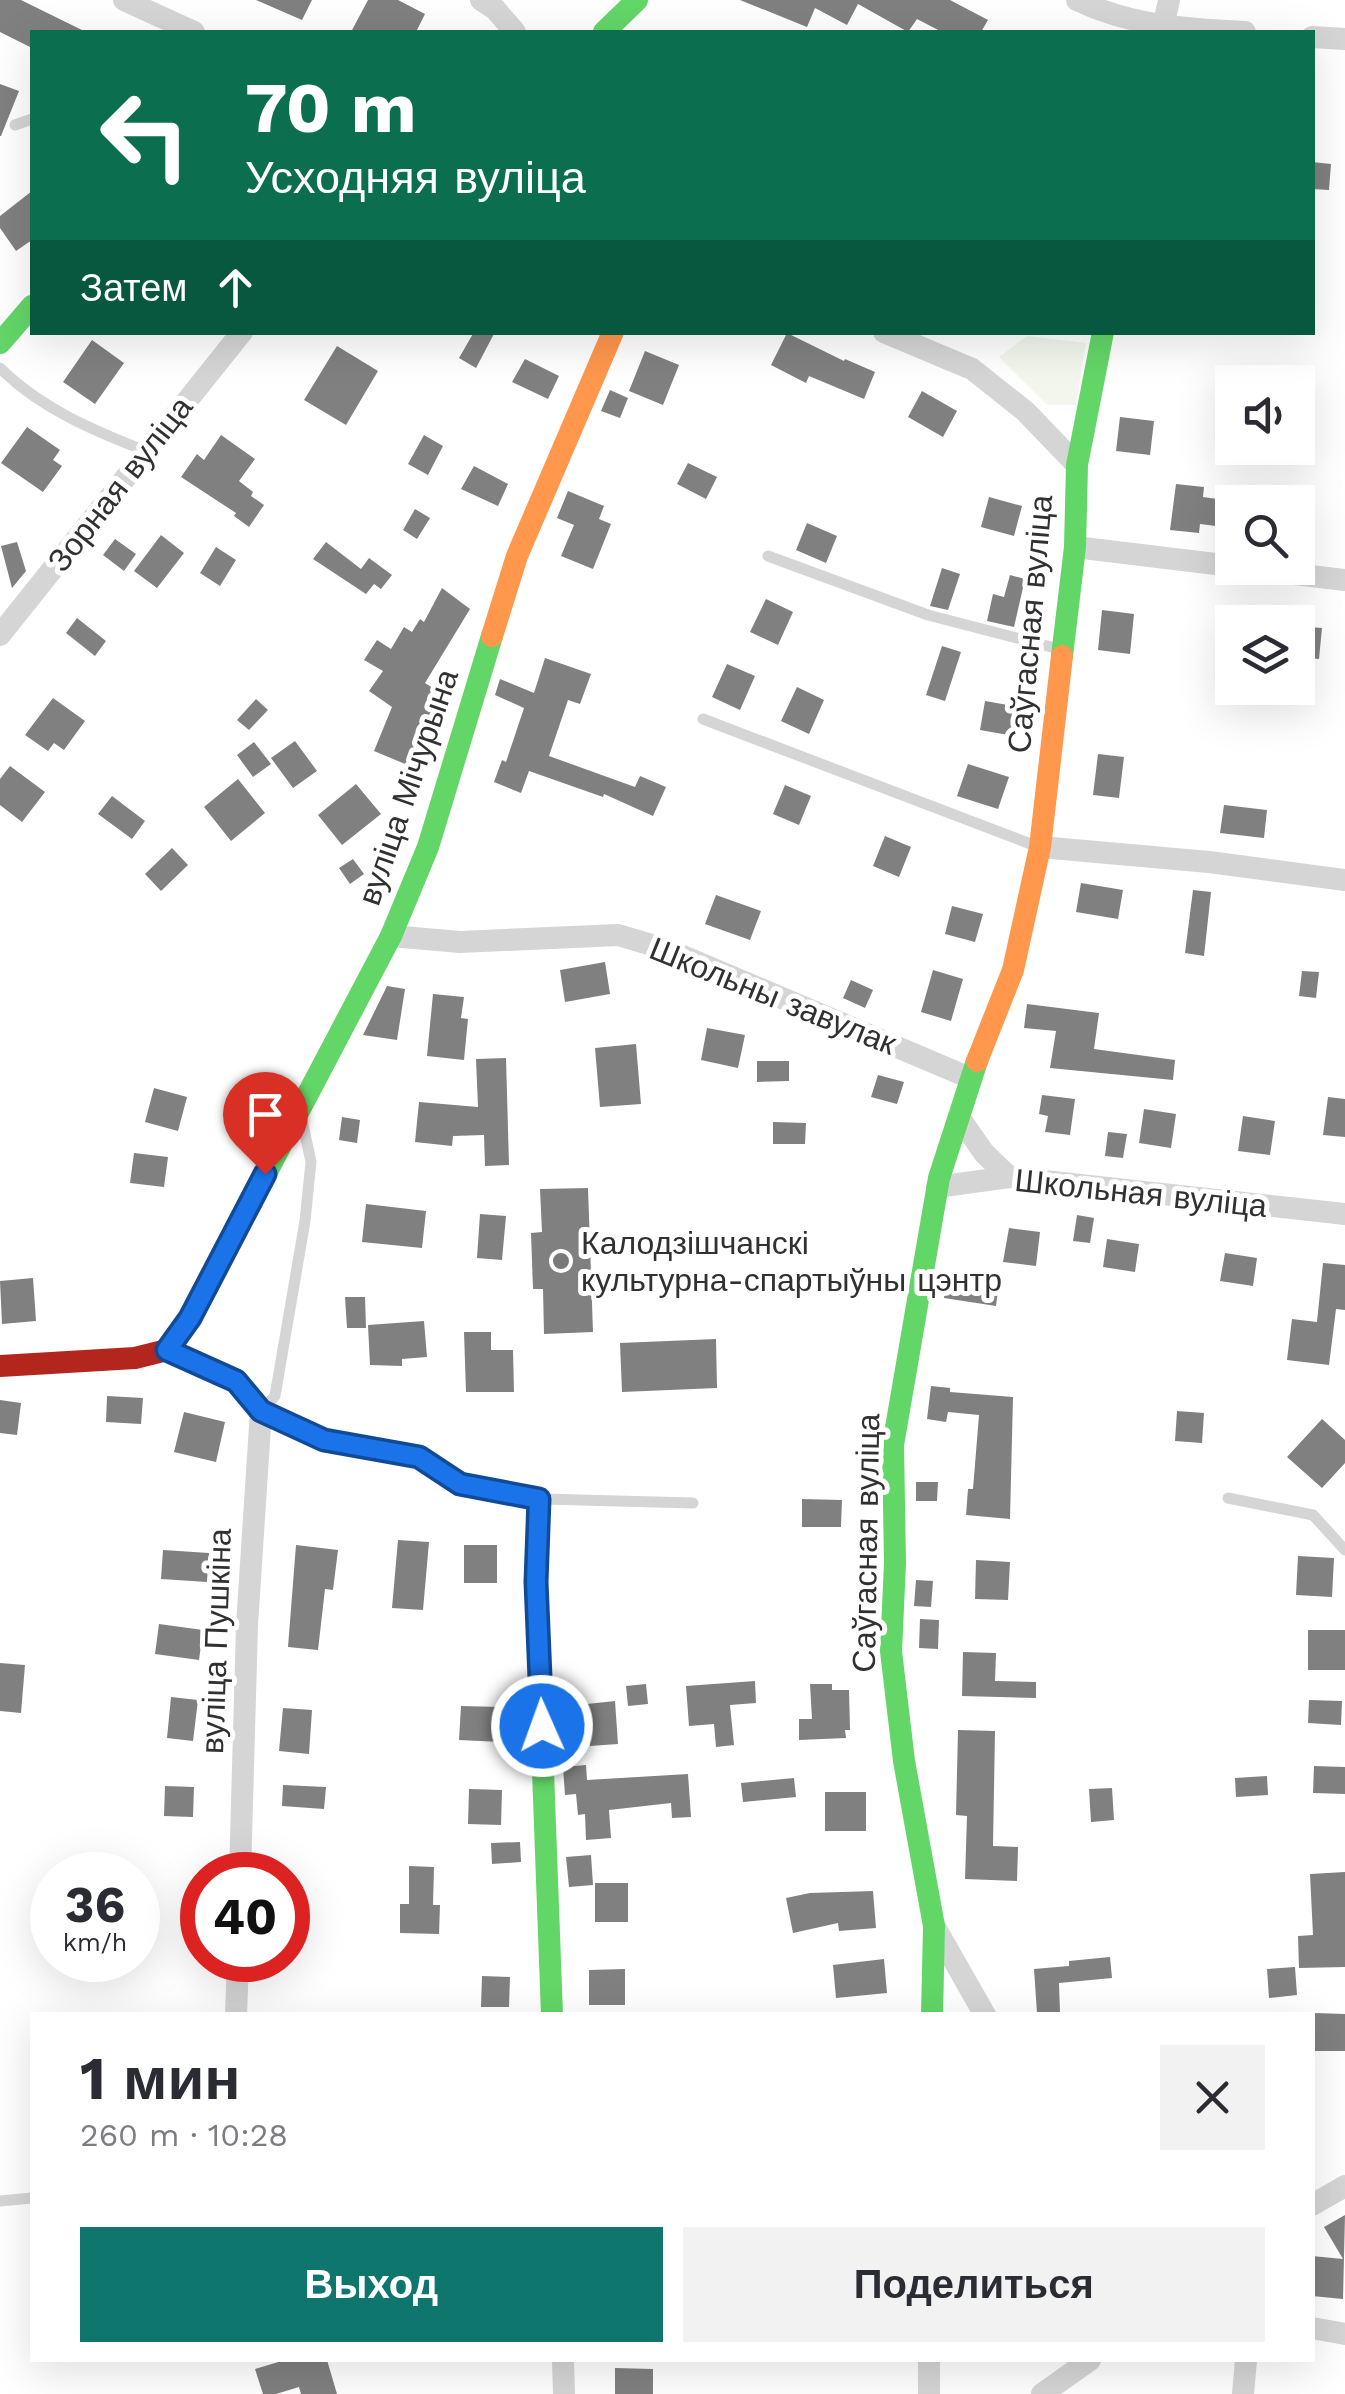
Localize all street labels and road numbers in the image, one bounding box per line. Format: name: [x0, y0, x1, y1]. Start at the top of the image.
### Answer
street label: Зорная вуліца: [40, 389, 200, 579]
street label: Саўгасная вуліца: [1000, 493, 1060, 755]
street label: вуліца Мічурына: [350, 664, 466, 910]
street label: Школьны завулак: [644, 929, 903, 1063]
street label: Школьная вуліца: [1013, 1161, 1269, 1225]
street label: Саўгасная вуліца: [845, 1413, 887, 1673]
street label: вуліца Пушкіна: [193, 1527, 239, 1754]

